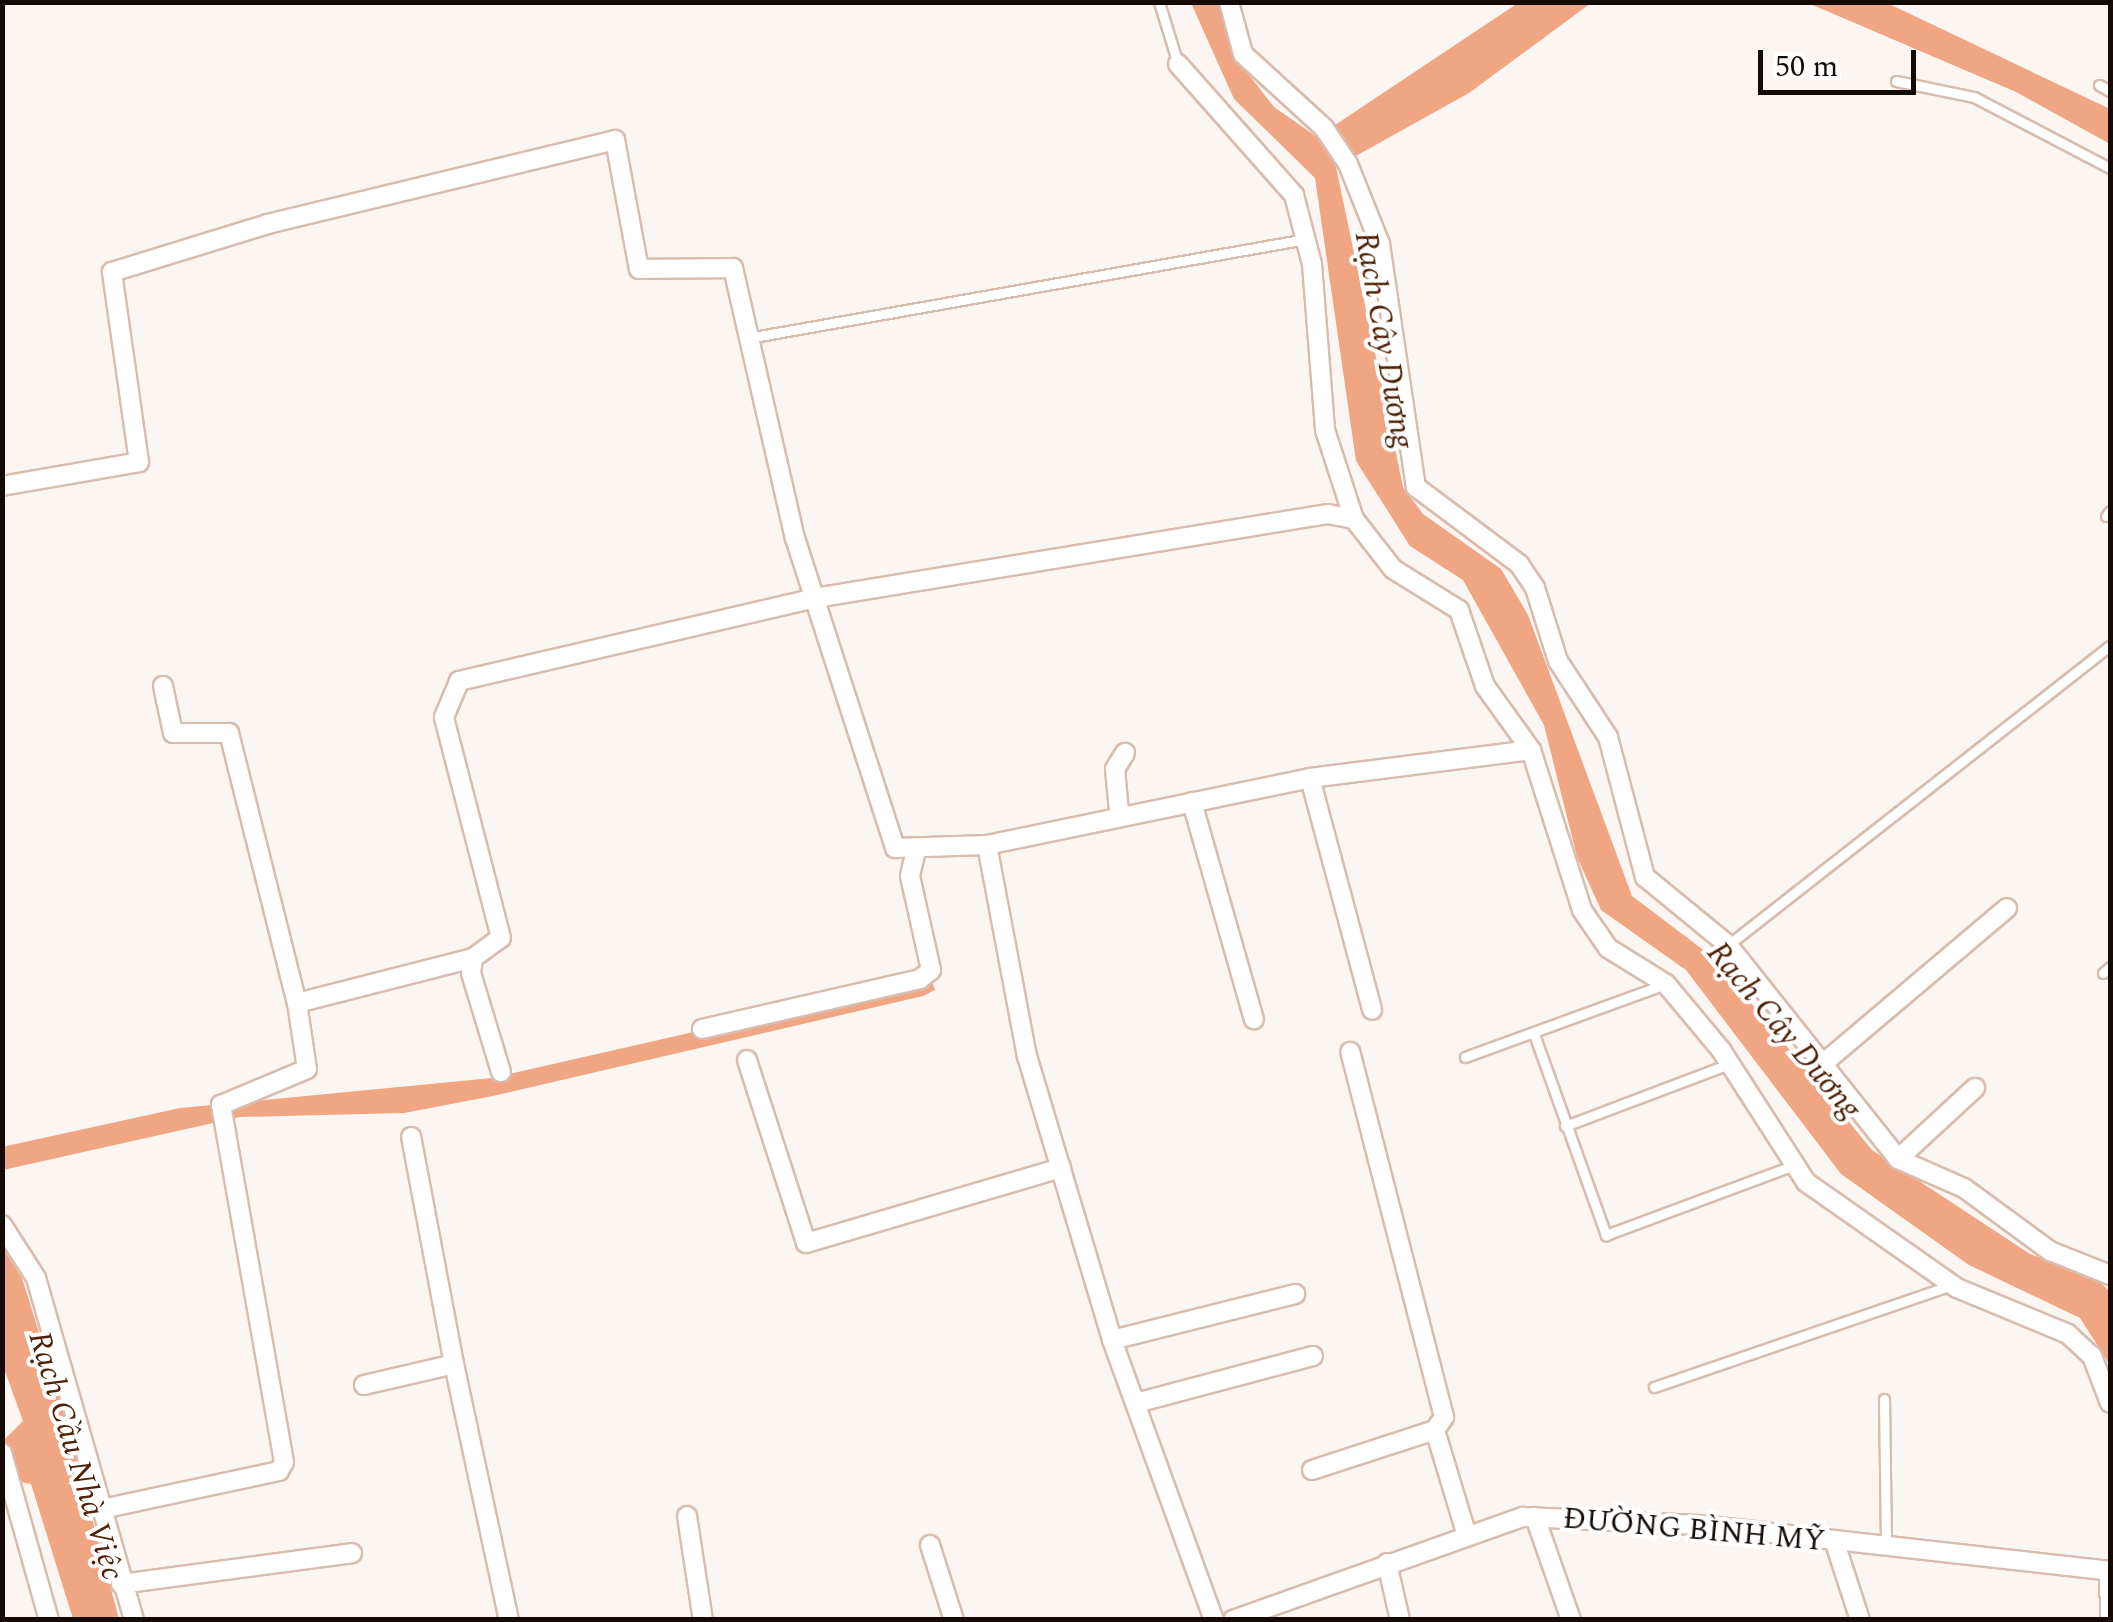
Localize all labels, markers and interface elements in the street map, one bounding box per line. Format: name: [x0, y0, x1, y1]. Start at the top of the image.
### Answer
scale bar: [1763, 30, 1920, 92]
text: 50 m: [1775, 44, 1838, 90]
water label: Rạch Cây Dương: [1345, 229, 1421, 451]
water label: Rạch Cây Dương: [1698, 935, 1868, 1127]
water label: Rạch Cầu Nhà Việc: [19, 1327, 131, 1585]
street label: ĐƯỜNG BÌNH MỸ: [1561, 1501, 1827, 1559]

